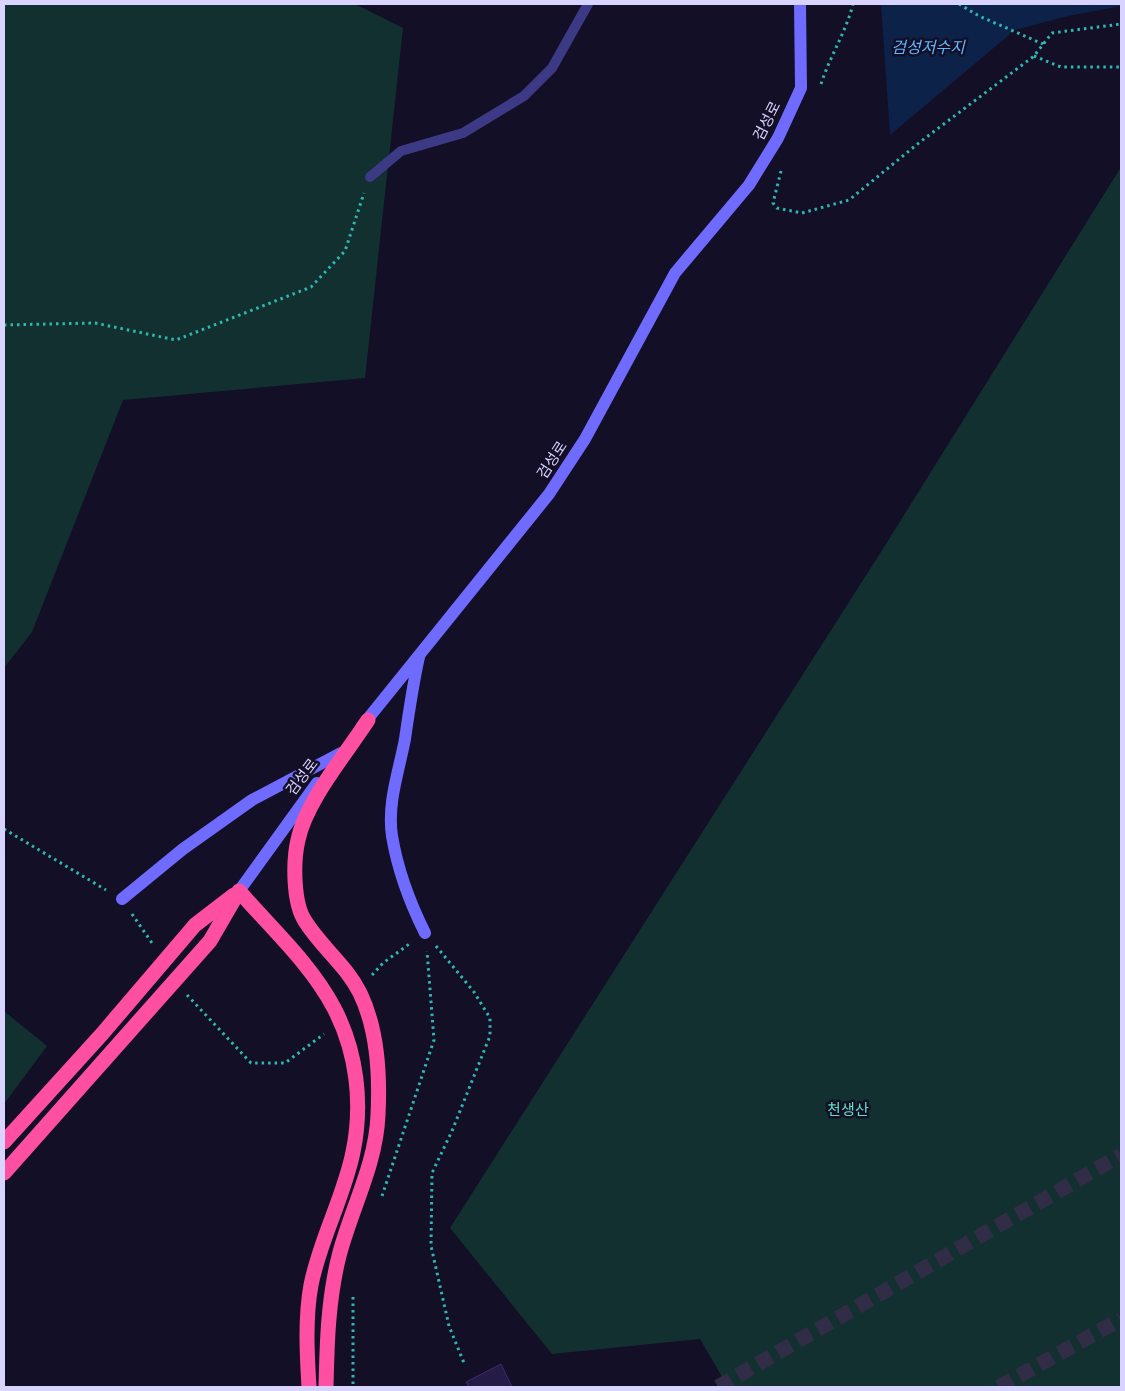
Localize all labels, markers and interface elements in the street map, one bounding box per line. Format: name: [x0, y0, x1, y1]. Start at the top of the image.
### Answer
water label: 검성저수지: [891, 37, 966, 59]
street label: 검성로: [749, 98, 786, 144]
street label: 검성로: [532, 437, 573, 483]
street label: 검성로: [282, 754, 323, 800]
park label: 천생산: [827, 1100, 869, 1121]

